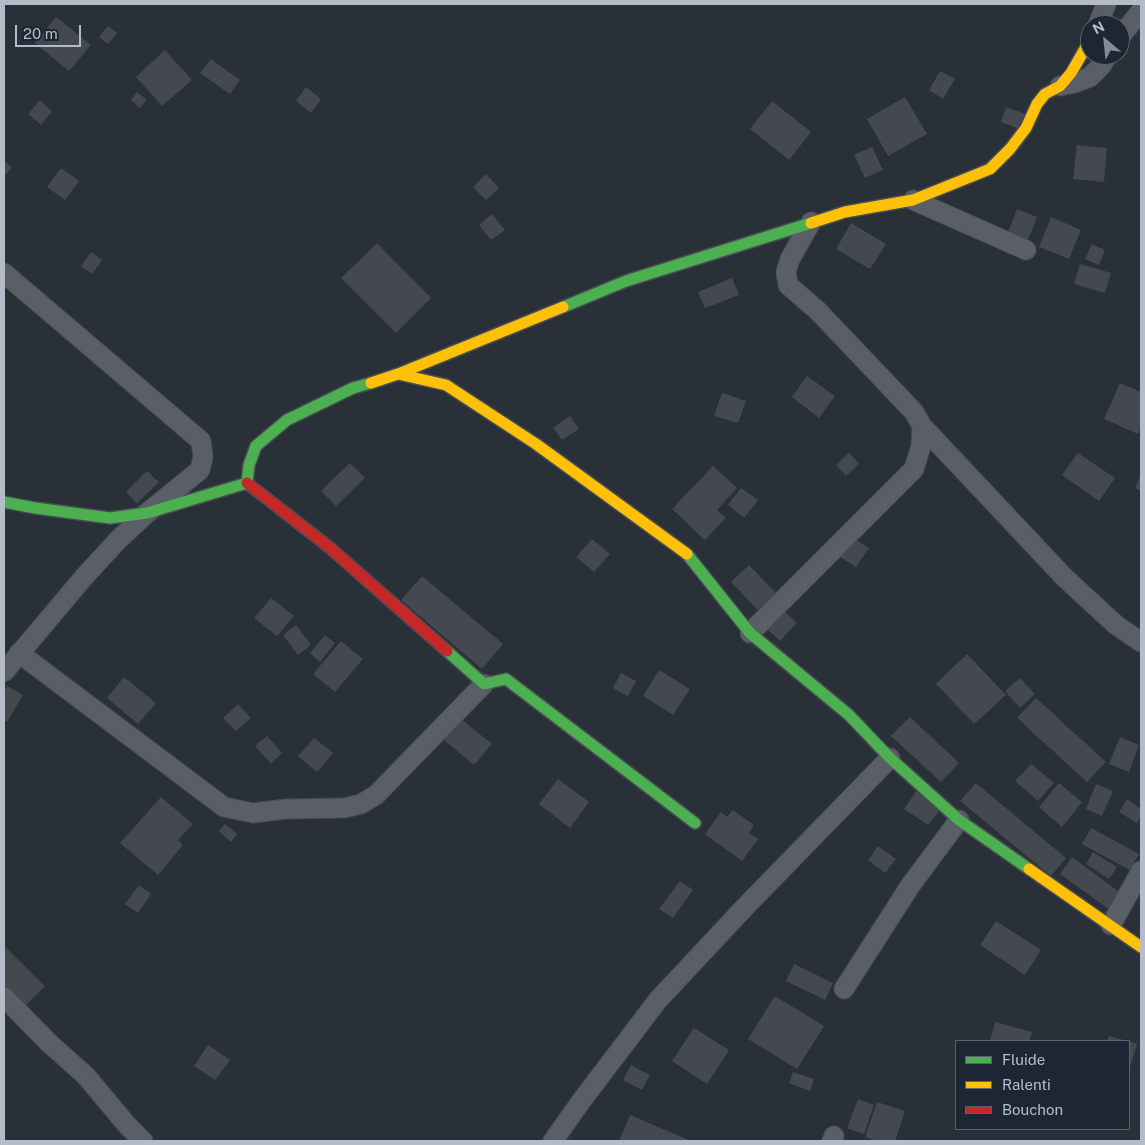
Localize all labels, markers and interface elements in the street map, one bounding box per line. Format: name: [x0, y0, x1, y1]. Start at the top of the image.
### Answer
scale bar: [18, 15, 84, 47]
north arrow: [1080, 15, 1130, 65]
text: N: [1090, 18, 1107, 37]
text: 20 m: [23, 25, 58, 42]
legend: [955, 1040, 1130, 1130]
text: Fluide: [1002, 1051, 1045, 1068]
text: Ralenti: [1002, 1076, 1051, 1093]
text: Bouchon: [1002, 1101, 1063, 1118]

